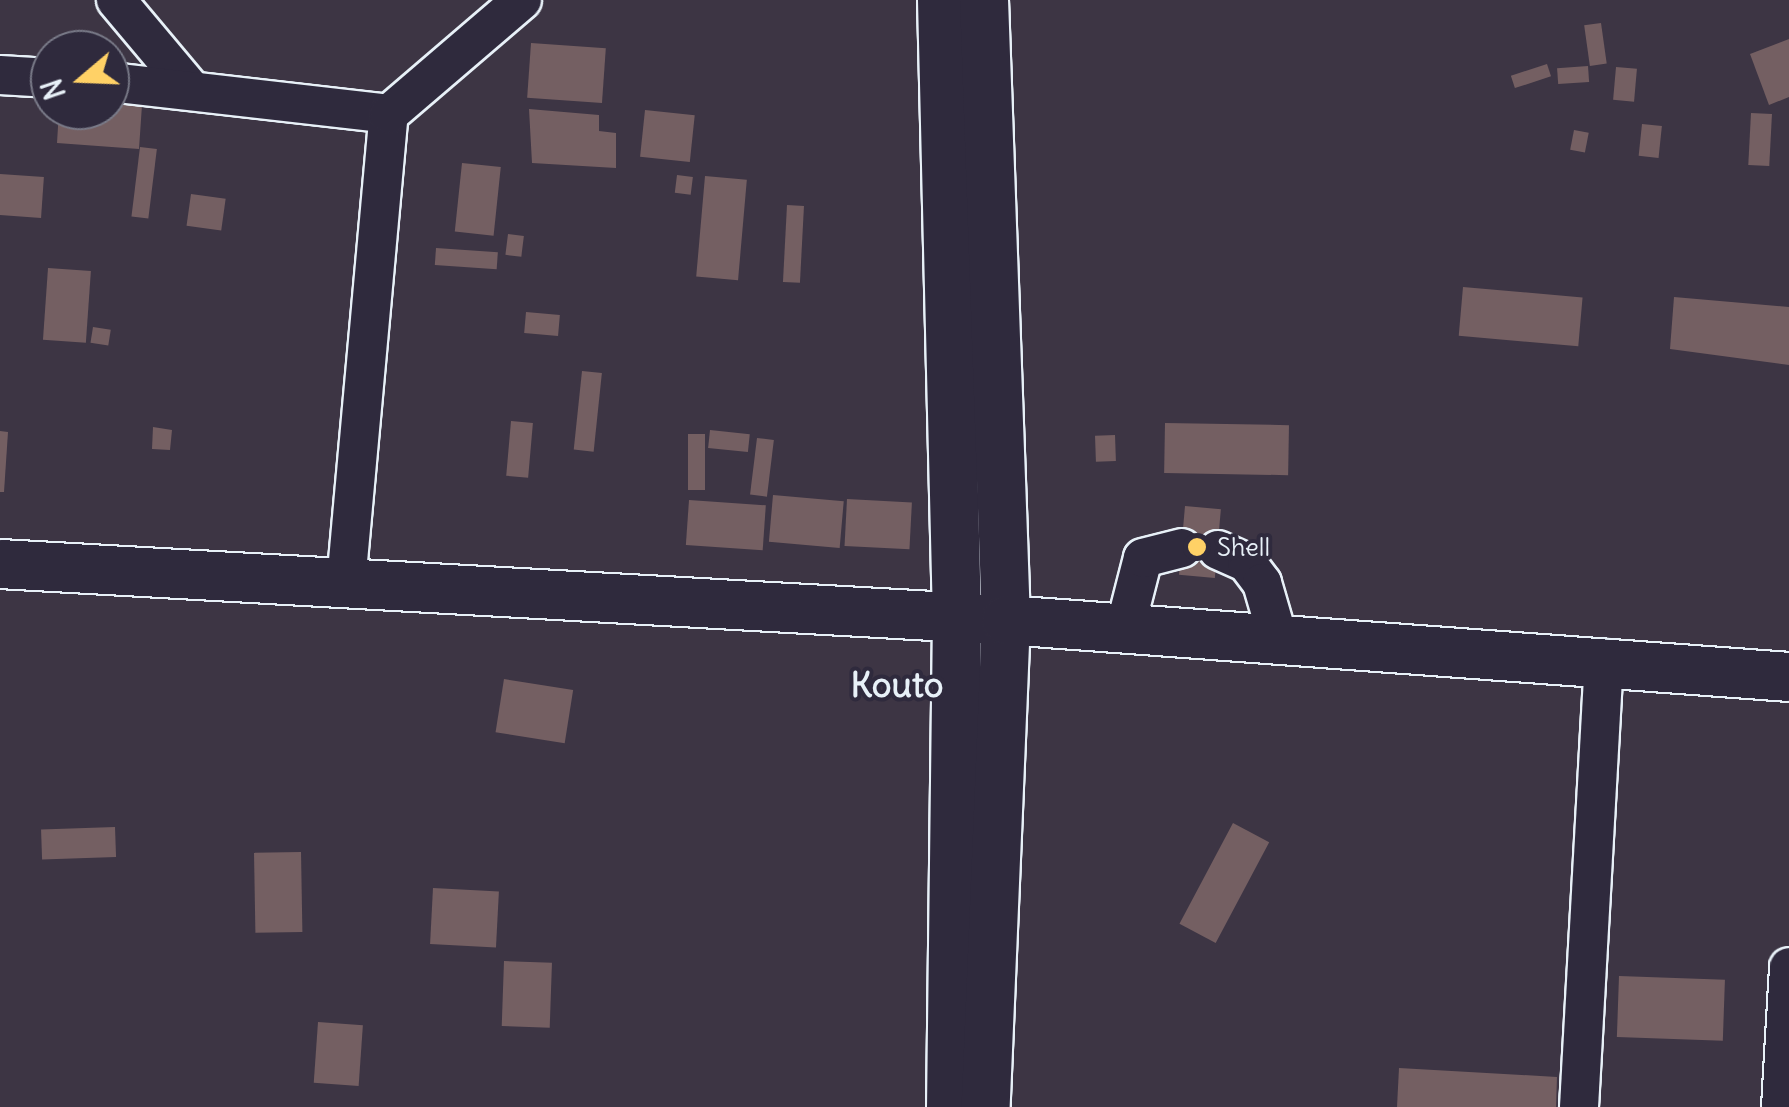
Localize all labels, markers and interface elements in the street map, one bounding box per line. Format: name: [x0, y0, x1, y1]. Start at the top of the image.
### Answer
north arrow: [30, 30, 130, 130]
text: N: [33, 74, 74, 104]
place label: Shell: [1217, 532, 1270, 562]
marker: Shell: [1186, 536, 1208, 558]
district label: Kouto: [851, 663, 943, 705]

